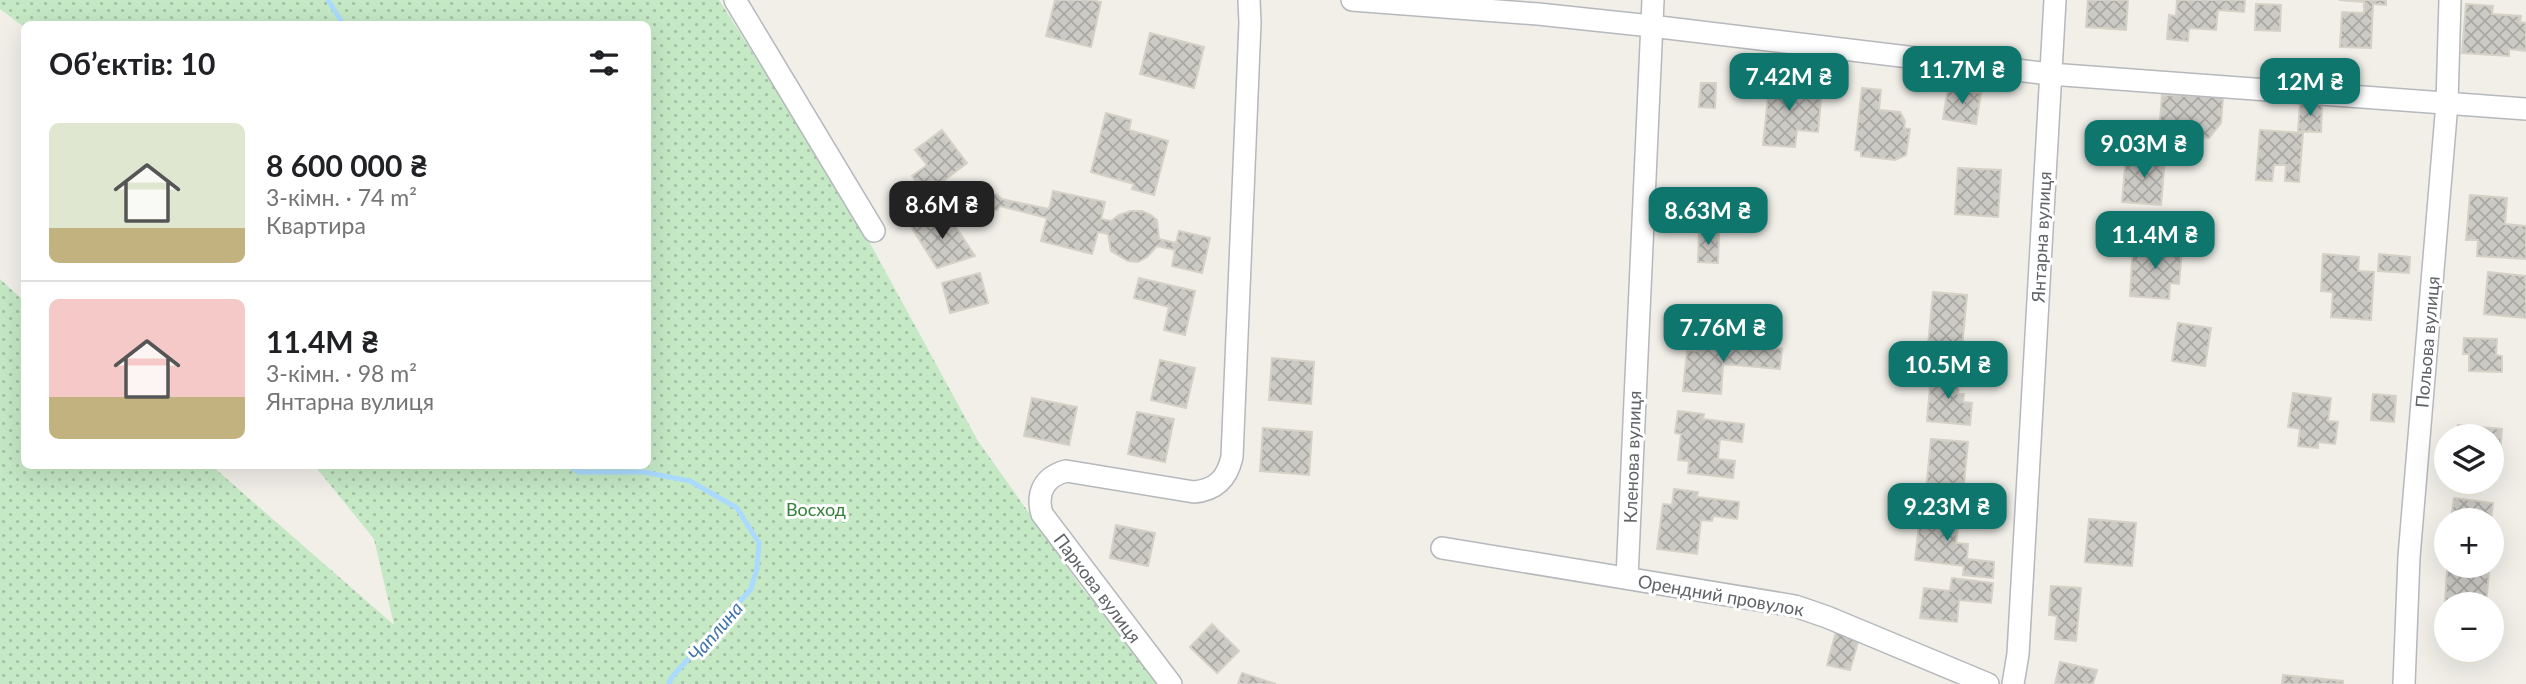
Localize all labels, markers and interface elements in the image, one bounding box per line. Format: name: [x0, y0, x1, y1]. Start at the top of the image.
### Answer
icon: filters: [585, 44, 623, 82]
text: Об’єктів: 10: [49, 45, 215, 81]
pin: 11.7M ₴: [1897, 46, 2027, 106]
pin: 7.42M ₴: [1724, 54, 1854, 113]
text: 11.7M ₴: [1919, 55, 2005, 83]
pin: 12M ₴: [2261, 58, 2359, 118]
text: 7.42M ₴: [1746, 62, 1832, 90]
text: 12M ₴: [2276, 67, 2344, 95]
pin: 9.03M ₴: [2079, 120, 2209, 180]
text: 9.03M ₴: [2101, 129, 2187, 157]
text: 8 600 000 ₴: [266, 147, 428, 183]
icon: home: [105, 151, 189, 235]
street label: Янтарна вулиця: [2027, 171, 2055, 304]
pin: 8.6M ₴: [885, 182, 999, 241]
text: 3-кімн. · 74 m²: [266, 183, 417, 211]
pin: 8.63M ₴: [1643, 188, 1773, 247]
text: 8.6M ₴: [905, 190, 979, 218]
text: 8.63M ₴: [1665, 196, 1751, 224]
text: Квартира: [266, 211, 366, 239]
pin: 11.4M ₴: [2090, 212, 2220, 271]
text: 11.4M ₴: [2112, 220, 2198, 248]
street label: Польова вулиця: [2410, 275, 2444, 409]
pin: 7.76M ₴: [1658, 304, 1788, 364]
text: 7.76M ₴: [1680, 313, 1766, 341]
text: 11.4M ₴: [266, 323, 379, 359]
icon: home: [105, 327, 189, 411]
pin: 10.5M ₴: [1883, 342, 2013, 401]
text: 10.5M ₴: [1905, 350, 1991, 378]
text: 3-кімн. · 98 m²: [266, 359, 417, 387]
text: Янтарна вулиця: [266, 387, 434, 415]
street label: Кленова вулиця: [1619, 390, 1645, 524]
map controls: [2434, 424, 2504, 662]
button: layers: [2434, 424, 2504, 494]
pin: 9.23M ₴: [1882, 484, 2012, 543]
text: 9.23M ₴: [1904, 492, 1990, 520]
park label: Восход: [786, 498, 846, 520]
button: +: [2434, 508, 2504, 578]
street label: Паркова вулиця: [1050, 529, 1146, 647]
street label: Орендний провулок: [1636, 570, 1806, 621]
button: −: [2434, 592, 2504, 662]
water label: Чаплина: [683, 597, 747, 665]

